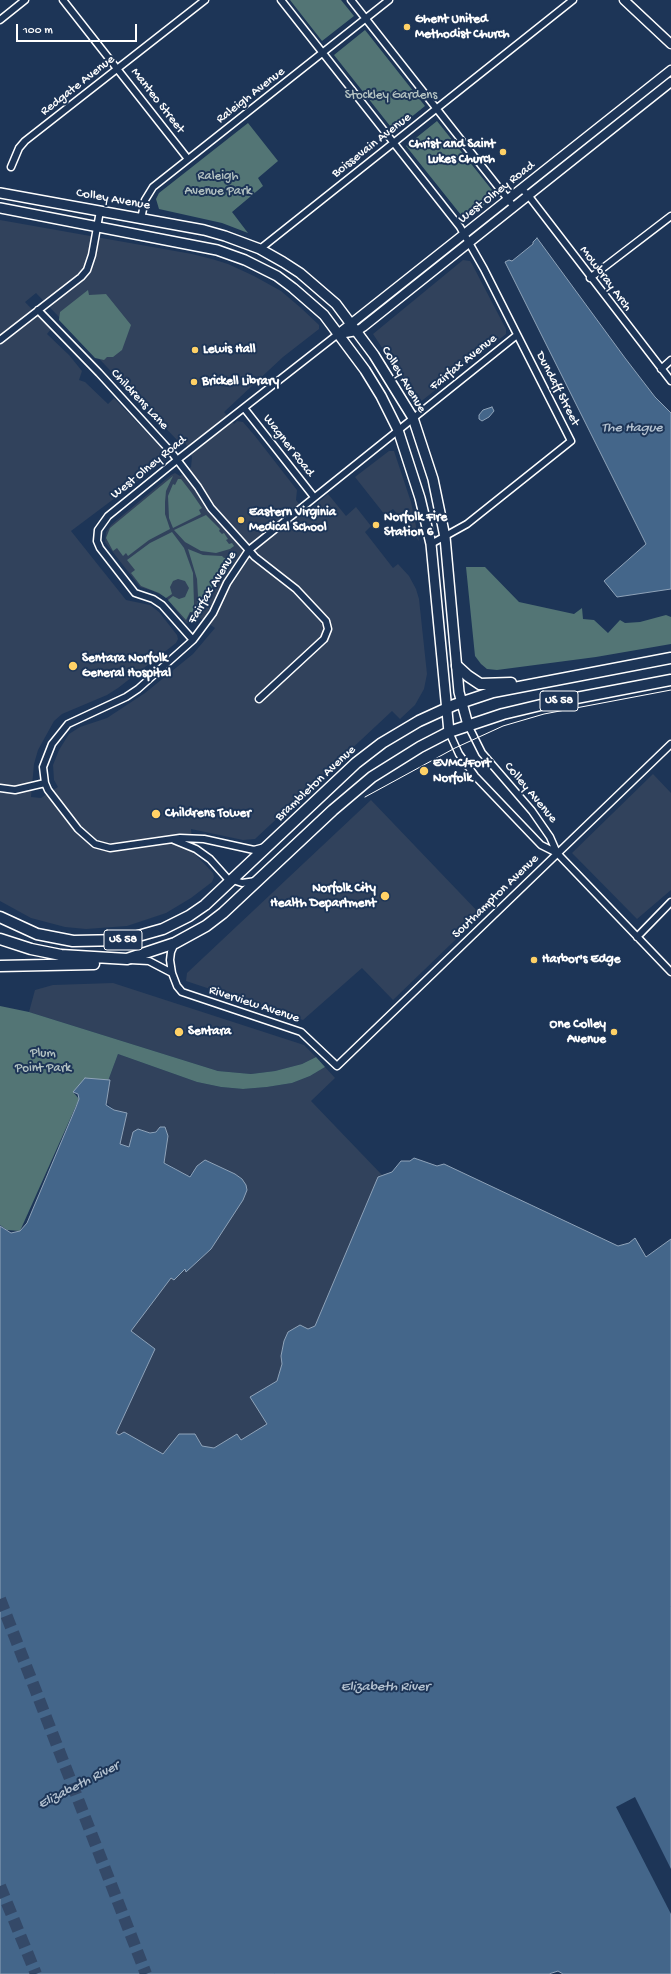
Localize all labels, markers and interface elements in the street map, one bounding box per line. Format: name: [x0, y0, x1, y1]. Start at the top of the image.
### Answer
place label: Ghent United Methodist Church: [415, 12, 510, 43]
scale bar: [18, 16, 139, 42]
marker: Ghent United Methodist Church: [402, 22, 412, 32]
text: 100 m: [23, 24, 53, 38]
street label: Redgate Avenue: [38, 52, 118, 120]
street label: Raleigh Avenue: [214, 64, 288, 128]
street label: Manteo Street: [127, 65, 187, 137]
park label: Stockley Gardens: [345, 88, 437, 104]
street label: Boissevain Avenue: [329, 110, 415, 182]
place label: Christ and Saint Lukes Church: [409, 137, 495, 168]
marker: Christ and Saint Lukes Church: [498, 147, 508, 157]
street label: West Olney Road: [456, 158, 538, 228]
park label: Raleigh Avenue Park: [185, 169, 251, 200]
street label: Colley Avenue: [75, 186, 151, 214]
street label: Mowbray Arch: [575, 243, 635, 315]
street label: Fairfax Avenue: [427, 331, 501, 395]
place label: Lewis Hall: [203, 342, 256, 358]
street label: Colley Avenue: [377, 344, 429, 416]
marker: Lewis Hall: [190, 345, 200, 355]
street label: Dundaff Street: [532, 349, 582, 429]
street label: Childrens Lane: [107, 366, 171, 434]
place label: Brickell Library: [202, 374, 279, 390]
marker: Brickell Library: [189, 377, 199, 387]
street label: Wagner Road: [259, 412, 317, 480]
water label: The Hague: [602, 421, 662, 437]
street label: West Olney Road: [108, 433, 190, 503]
place label: Eastern Virginia Medical School: [249, 505, 336, 536]
place label: Norfolk Fire Station 6: [384, 510, 447, 541]
marker: Eastern Virginia Medical School: [236, 515, 246, 525]
marker: Norfolk Fire Station 6: [371, 520, 381, 530]
street label: Fairfax Avenue: [185, 549, 241, 627]
place label: Sentara Norfolk General Hospital: [82, 651, 171, 682]
marker: Sentara Norfolk General Hospital: [67, 660, 79, 672]
road number: US 58: [540, 691, 578, 711]
street label: Brambleton Avenue: [272, 743, 360, 825]
place label: EVMC/Fort Norfolk: [433, 756, 491, 787]
street label: Colley Avenue: [500, 759, 560, 827]
marker: EVMC/Fort Norfolk: [418, 765, 430, 777]
place label: Childrens Tower: [165, 806, 251, 822]
marker: Childrens Tower: [150, 808, 162, 820]
street label: Southampton Avenue: [449, 852, 543, 942]
place label: Norfolk City Health Department: [270, 881, 376, 912]
marker: Norfolk City Health Department: [379, 890, 391, 902]
road number: US 58: [104, 930, 142, 950]
place label: Harbor's Edge: [542, 952, 620, 968]
marker: Harbor's Edge: [529, 955, 539, 965]
street label: Riverview Avenue: [207, 983, 301, 1027]
place label: One Colley Avenue: [550, 1017, 606, 1048]
place label: Sentara: [188, 1024, 231, 1040]
marker: Sentara: [173, 1026, 185, 1038]
marker: One Colley Avenue: [609, 1027, 619, 1037]
park label: Plum Point Park: [15, 1046, 71, 1077]
water label: Elizabeth River: [341, 1680, 429, 1696]
water label: Elizabeth River: [36, 1758, 122, 1814]

